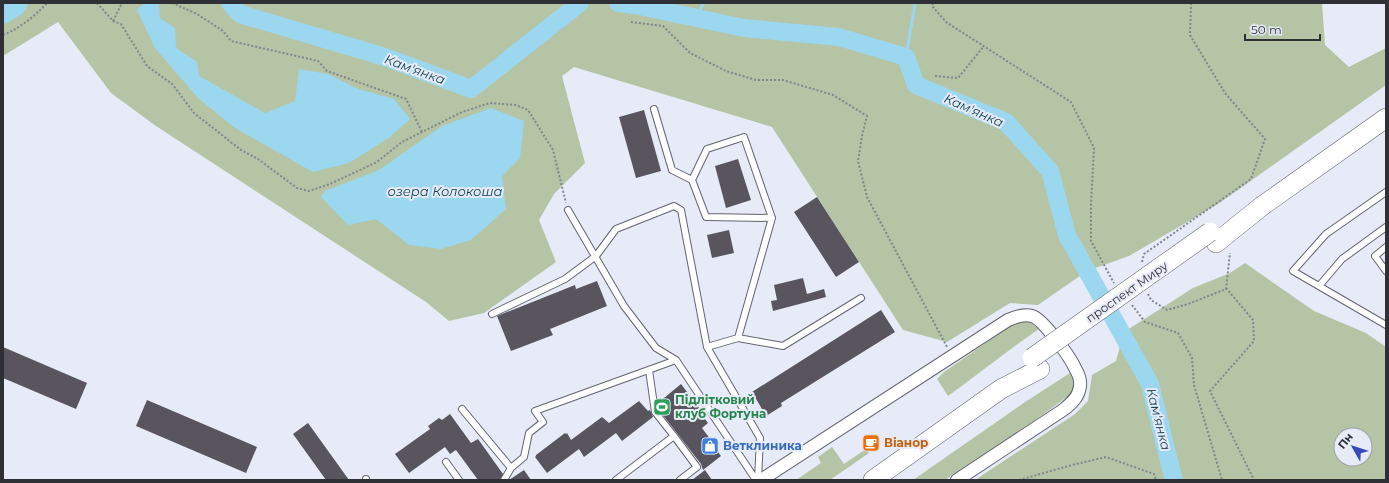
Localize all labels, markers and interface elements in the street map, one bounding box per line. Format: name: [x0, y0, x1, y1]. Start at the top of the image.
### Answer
scale bar: [1245, 16, 1320, 42]
text: 50 m: [1251, 22, 1282, 37]
water label: Кам'янка: [382, 51, 448, 87]
water label: Кам'янка: [942, 90, 1006, 130]
water label: озера Колокоша: [388, 183, 503, 199]
street label: проспект Миру: [1083, 258, 1171, 325]
water label: Кам'янка: [1144, 386, 1174, 452]
place label: Підлітковий клуб Фортуна: [675, 392, 766, 421]
sports icon: Підлітковий клуб Фортуна: [652, 397, 672, 417]
north arrow: [1333, 427, 1373, 467]
text: Пн: [1335, 430, 1356, 452]
cafe icon: Віанор: [861, 433, 881, 453]
place label: Віанор: [884, 435, 928, 450]
shop icon: Ветклиника: [700, 436, 720, 456]
place label: Ветклиника: [723, 438, 802, 453]

